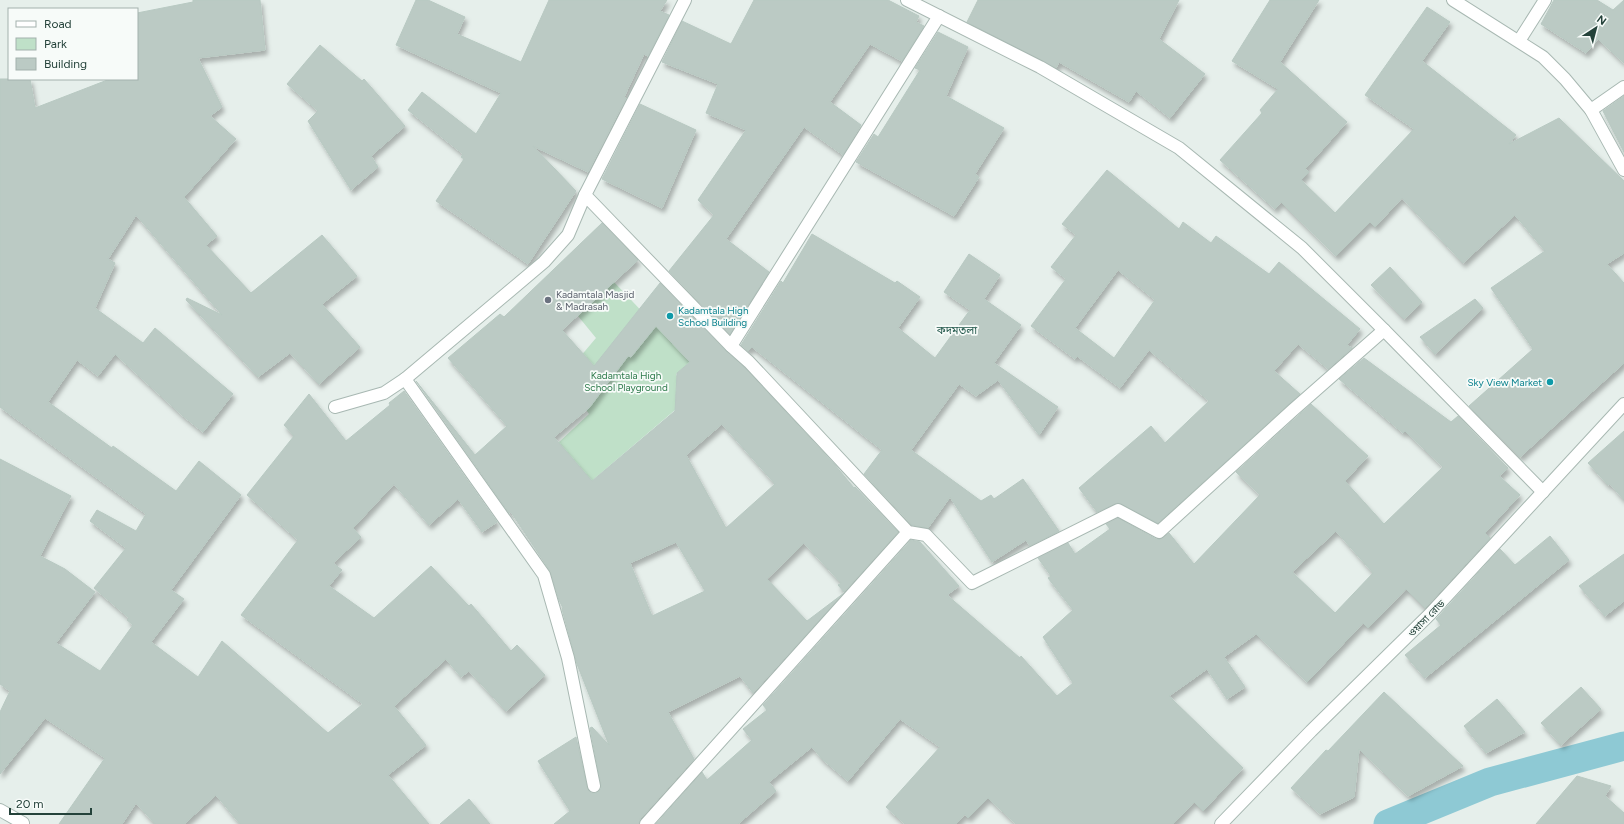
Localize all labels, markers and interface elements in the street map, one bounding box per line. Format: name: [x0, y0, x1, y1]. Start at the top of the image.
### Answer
legend: [8, 8, 138, 80]
north arrow: [1576, 8, 1616, 48]
text: N: [1594, 13, 1609, 28]
text: Road: [44, 17, 72, 31]
text: Park: [44, 37, 67, 51]
text: Building: [44, 57, 87, 71]
place label: Kadamtala Masjid & Madrasah: [556, 288, 634, 313]
marker: Kadamtala Masjid & Madrasah: [543, 295, 553, 305]
place label: Kadamtala High School Building: [678, 304, 749, 329]
marker: Kadamtala High School Building: [665, 311, 675, 321]
district label: কদমতলা: [936, 324, 978, 337]
park label: Kadamtala High School Playground: [584, 369, 668, 394]
place label: Sky View Market: [1467, 376, 1542, 389]
marker: Sky View Market: [1545, 377, 1555, 387]
street label: ওয়াসা রোড: [1405, 597, 1448, 640]
scale bar: [10, 790, 91, 816]
text: 20 m: [16, 797, 44, 811]

